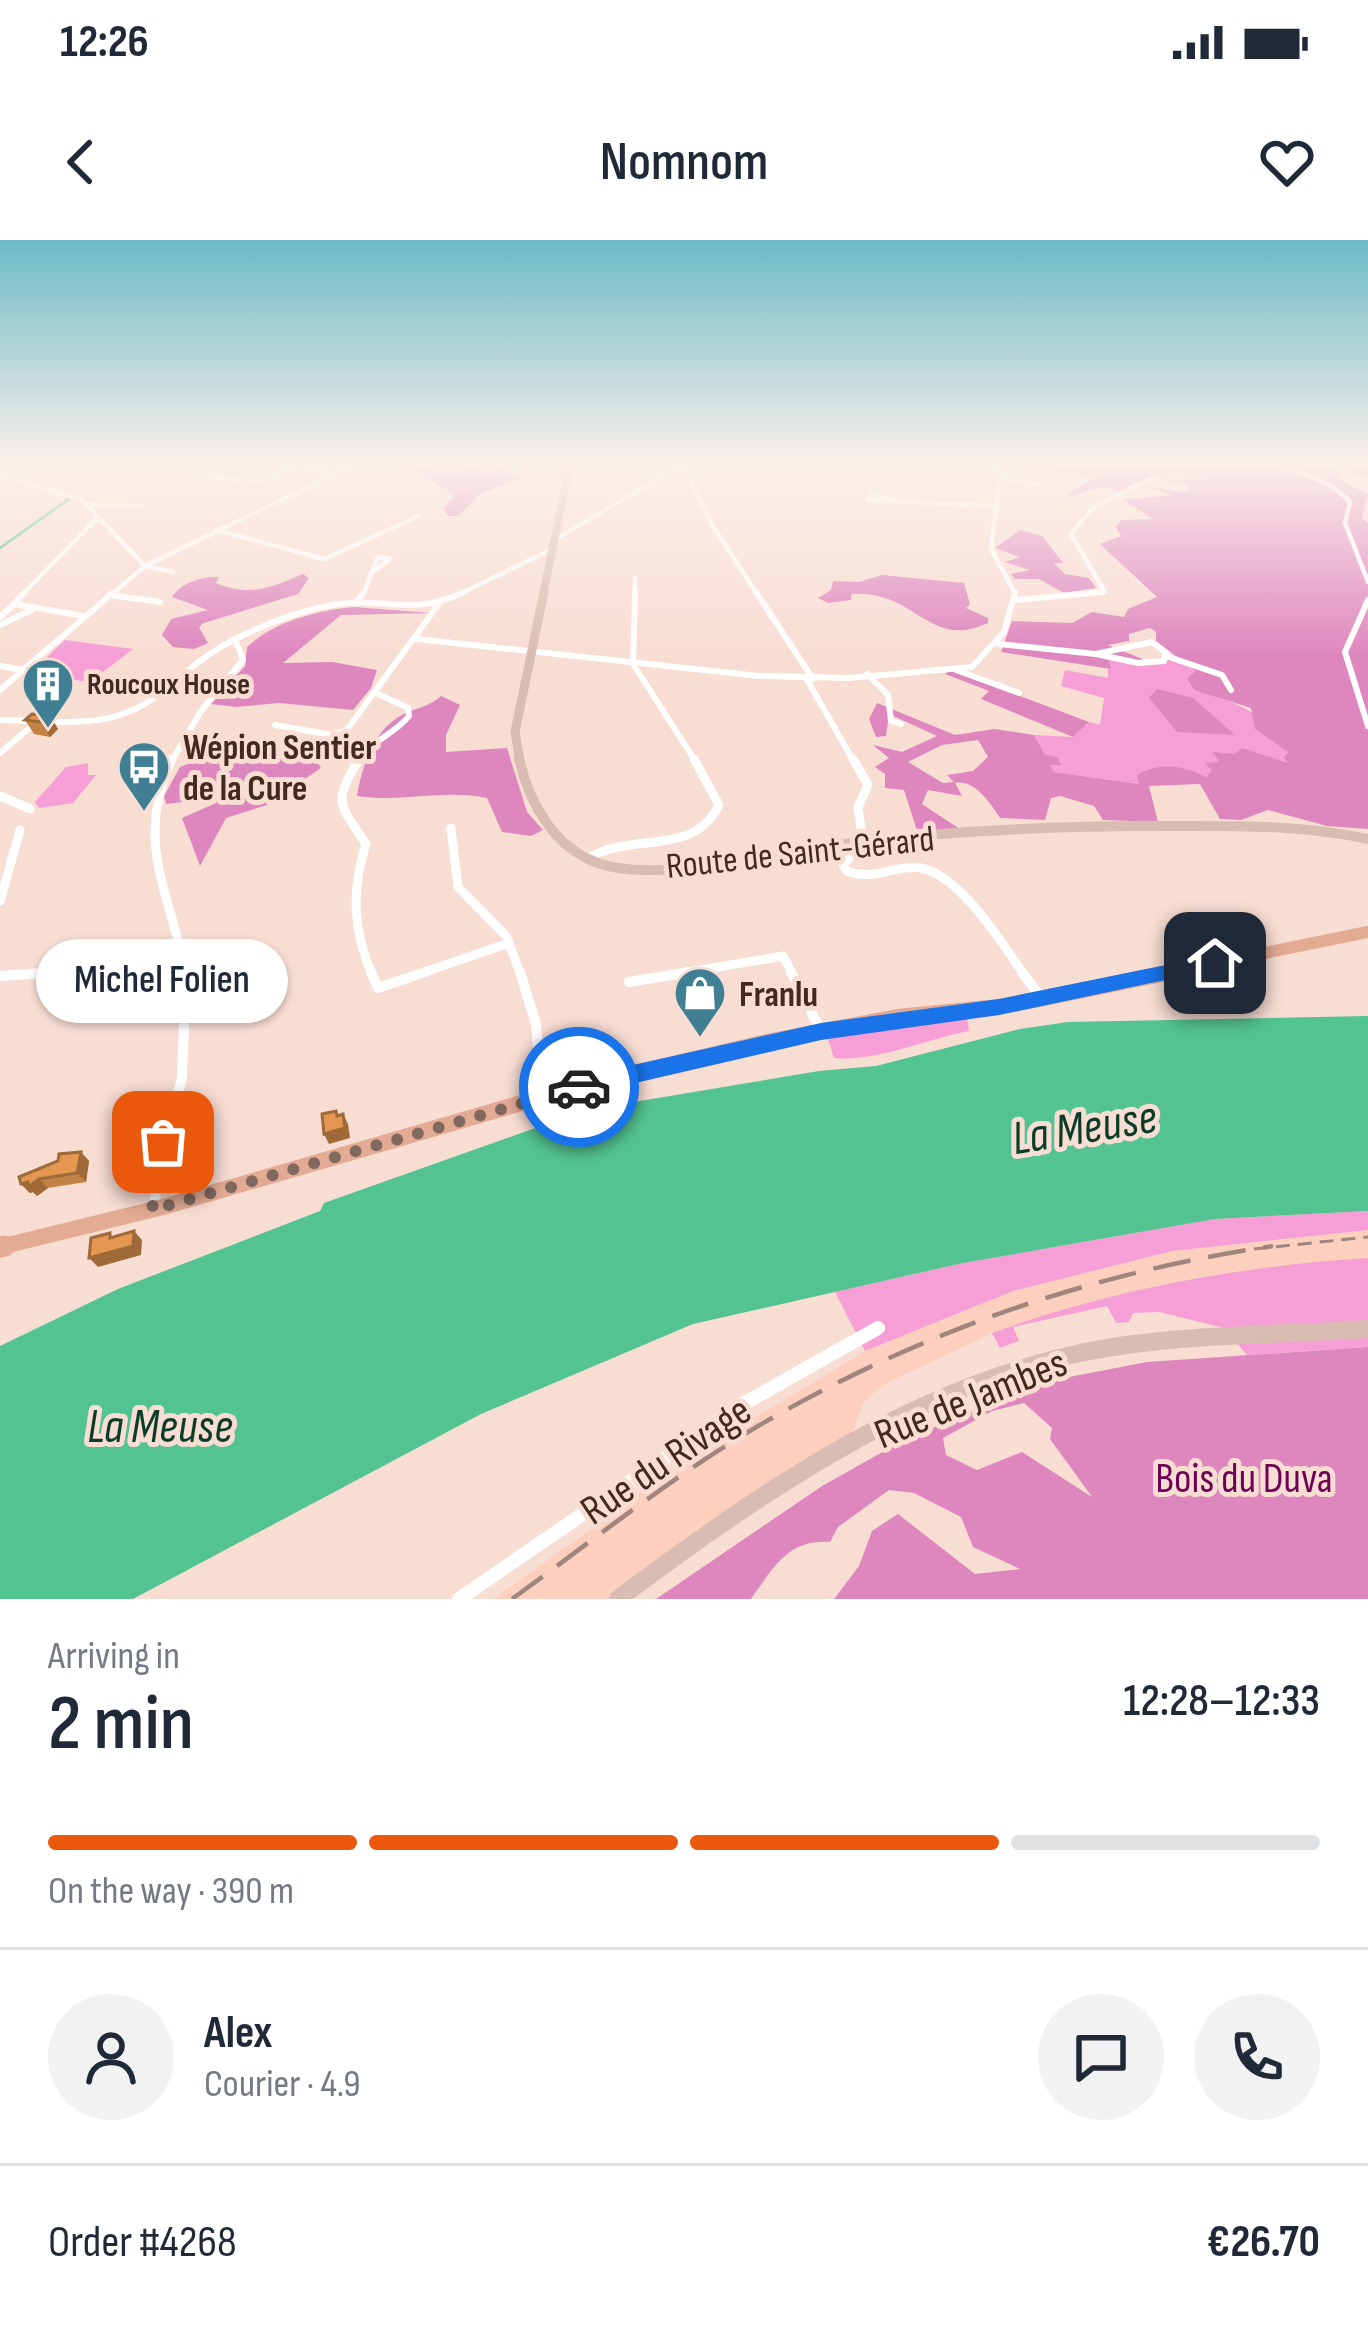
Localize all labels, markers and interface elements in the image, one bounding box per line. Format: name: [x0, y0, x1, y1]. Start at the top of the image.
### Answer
text: 12:26: [60, 15, 149, 70]
icon: back: [48, 129, 114, 195]
icon: heart: [1254, 129, 1320, 195]
text: Nomnom: [600, 130, 768, 195]
building icon: Roucoux House: [20, 656, 76, 730]
place label: Roucoux House: [87, 667, 250, 703]
place label: Wépion Sentier de la Cure: [183, 727, 376, 811]
bus stop icon: Wépion Sentier de la Cure: [116, 739, 172, 813]
street label: Route de Saint-Gérard: [664, 818, 936, 889]
pin: [1164, 912, 1266, 1014]
icon: home: [1182, 930, 1248, 996]
callout: Michel Folien: [37, 938, 289, 1022]
text: Michel Folien: [74, 957, 250, 1004]
shop icon: Franlu: [672, 965, 728, 1039]
place label: Franlu: [739, 974, 818, 1017]
courier: [519, 1027, 639, 1147]
icon: car: [546, 1054, 612, 1120]
water label: La Meuse: [1008, 1089, 1161, 1168]
pin: [112, 1091, 214, 1193]
icon: bag: [130, 1109, 196, 1175]
street label: Rue de Jambes: [867, 1338, 1074, 1461]
street label: Rue du Rivage: [571, 1385, 761, 1537]
water label: La Meuse: [87, 1399, 233, 1456]
park label: Bois du Duva: [1155, 1454, 1333, 1505]
text: Arriving in: [48, 1633, 180, 1680]
text: 12:28–12:33: [1123, 1674, 1320, 1729]
text: 2 min: [48, 1678, 194, 1771]
text: On the way · 390 m: [48, 1868, 294, 1915]
button: person: [48, 1994, 174, 2120]
button: chat: [1038, 1994, 1164, 2120]
button: phone: [1194, 1994, 1320, 2120]
text: Alex: [204, 2006, 272, 2061]
text: Courier · 4.9: [204, 2061, 361, 2108]
text: Order #4268: [48, 2215, 237, 2270]
text: €26.70: [1207, 2215, 1320, 2270]

